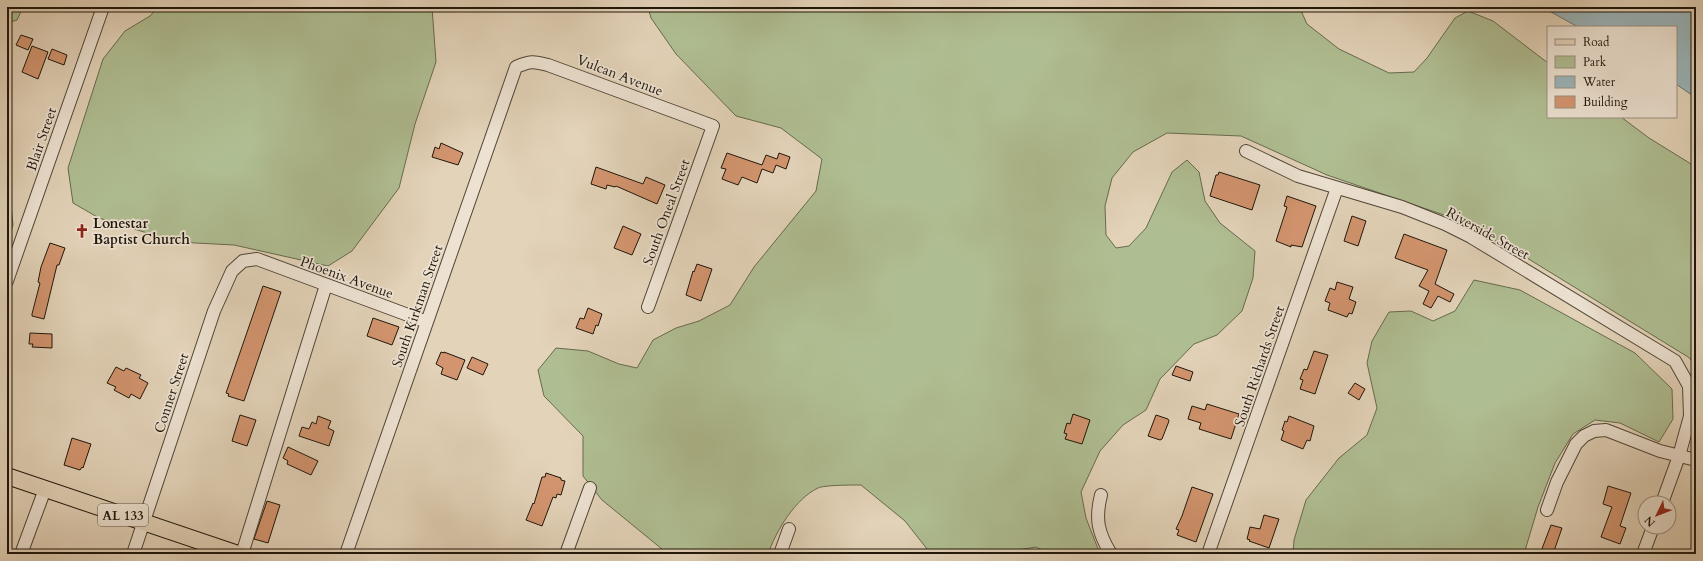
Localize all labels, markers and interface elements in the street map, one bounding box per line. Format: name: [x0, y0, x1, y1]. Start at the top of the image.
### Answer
legend: [1547, 26, 1677, 118]
text: Road: [1583, 34, 1610, 50]
street label: Vulcan Avenue: [574, 50, 666, 101]
text: Park: [1583, 54, 1607, 70]
text: Water: [1582, 74, 1616, 90]
text: Building: [1583, 94, 1628, 110]
street label: Blair Street: [22, 105, 61, 173]
street label: South Oneal Street: [638, 156, 695, 268]
street label: Riverside Street: [1443, 203, 1533, 264]
place label: Lonestar Baptist Church: [93, 214, 190, 249]
church icon: Lonestar Baptist Church: [74, 223, 90, 239]
street label: South Kirkman Street: [388, 242, 448, 370]
street label: Phoenix Avenue: [298, 252, 396, 303]
street label: South Richards Street: [1230, 303, 1289, 429]
street label: Conner Street: [150, 350, 194, 436]
north arrow: [1637, 495, 1677, 535]
road number: AL 133: [98, 504, 148, 526]
text: N: [1641, 513, 1659, 530]

